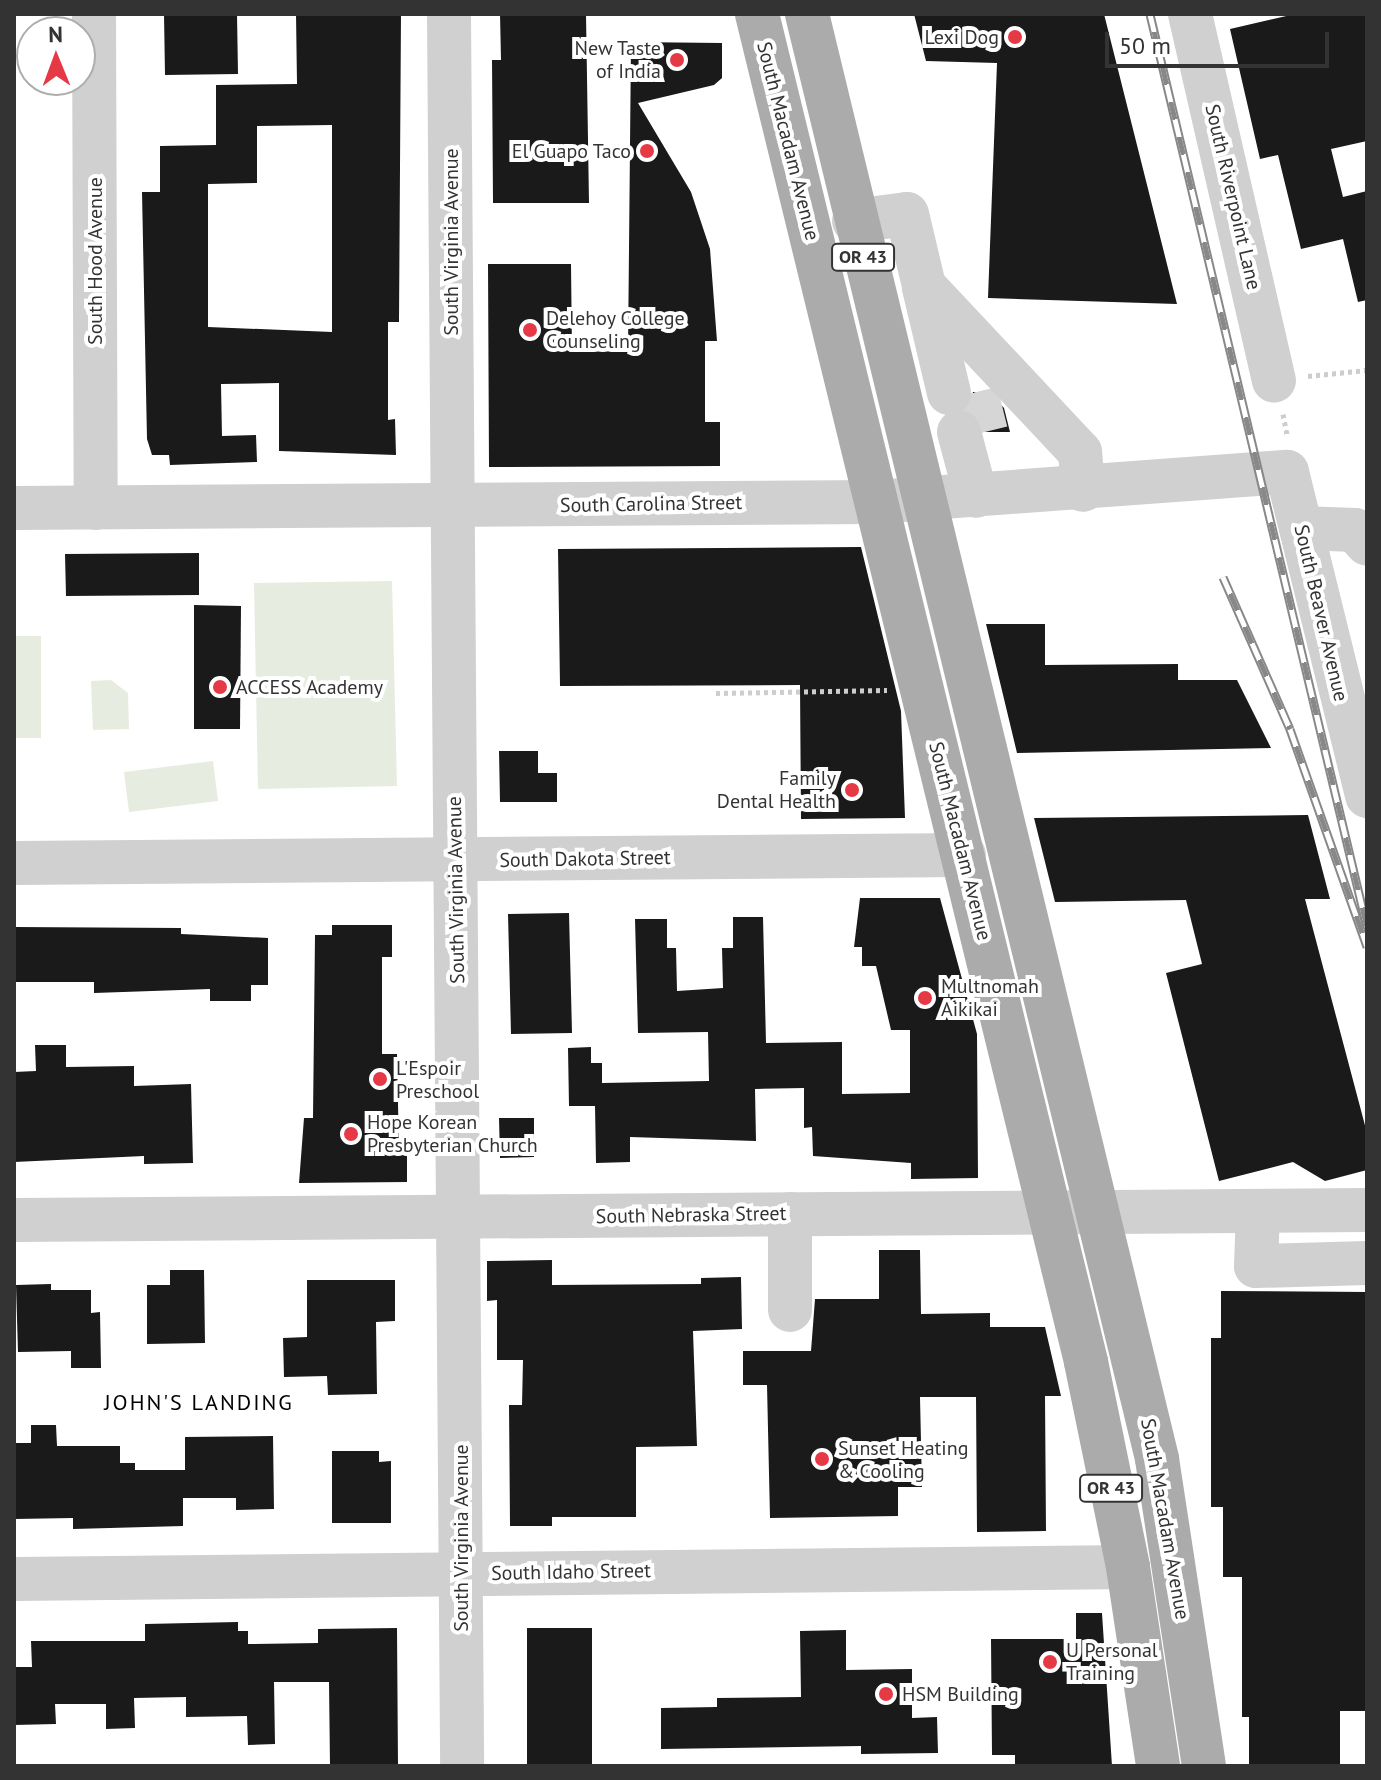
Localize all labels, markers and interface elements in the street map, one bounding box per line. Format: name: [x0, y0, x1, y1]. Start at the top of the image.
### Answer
north arrow: [16, 16, 96, 96]
scale bar: [1109, 16, 1333, 66]
text: N: [48, 20, 63, 48]
place label: Lexi Dog: [925, 25, 999, 49]
marker: Lexi Dog: [1006, 28, 1024, 46]
text: 50 m: [1119, 30, 1171, 61]
place label: New Taste of India: [574, 36, 661, 83]
street label: South Macadam Avenue: [752, 39, 824, 243]
marker: New Taste of India: [668, 51, 686, 69]
street label: South Riverpoint Lane: [1200, 102, 1266, 292]
place label: El Guapo Taco: [511, 139, 631, 163]
marker: El Guapo Taco: [638, 142, 656, 160]
street label: South Virginia Avenue: [439, 148, 463, 336]
street label: South Hood Avenue: [83, 177, 107, 345]
road number: OR 43: [831, 243, 895, 271]
place label: Delehoy College Counseling: [546, 306, 685, 353]
marker: Delehoy College Counseling: [521, 321, 539, 339]
street label: South Carolina Street: [560, 490, 742, 518]
street label: South Beaver Avenue: [1289, 522, 1353, 704]
place label: ACCESS Academy: [236, 675, 384, 699]
marker: ACCESS Academy: [211, 678, 229, 696]
street label: South Macadam Avenue: [924, 739, 996, 943]
place label: Family Dental Health: [717, 766, 836, 813]
marker: Family Dental Health: [843, 781, 861, 799]
street label: South Virginia Avenue: [442, 795, 470, 985]
street label: South Dakota Street: [499, 846, 671, 872]
place label: Multnomah Aikikai: [941, 974, 1039, 1021]
marker: Multnomah Aikikai: [916, 989, 934, 1007]
place label: L'Espoir Preschool: [396, 1056, 479, 1103]
marker: L'Espoir Preschool: [371, 1070, 389, 1088]
place label: Hope Korean Presbyterian Church: [367, 1110, 538, 1157]
marker: Hope Korean Presbyterian Church: [342, 1125, 360, 1143]
street label: South Nebraska Street: [595, 1201, 787, 1229]
district label: JOHN'S LANDING: [104, 1390, 294, 1416]
street label: South Macadam Avenue: [1135, 1416, 1195, 1622]
place label: Sunset Heating & Cooling: [838, 1436, 968, 1483]
street label: South Virginia Avenue: [449, 1444, 473, 1632]
marker: Sunset Heating & Cooling: [813, 1450, 831, 1468]
road number: OR 43: [1079, 1474, 1143, 1502]
street label: South Idaho Street: [491, 1559, 651, 1585]
place label: U Personal Training: [1066, 1638, 1158, 1685]
marker: U Personal Training: [1041, 1653, 1059, 1671]
place label: HSM Building: [902, 1682, 1019, 1706]
marker: HSM Building: [877, 1685, 895, 1703]

